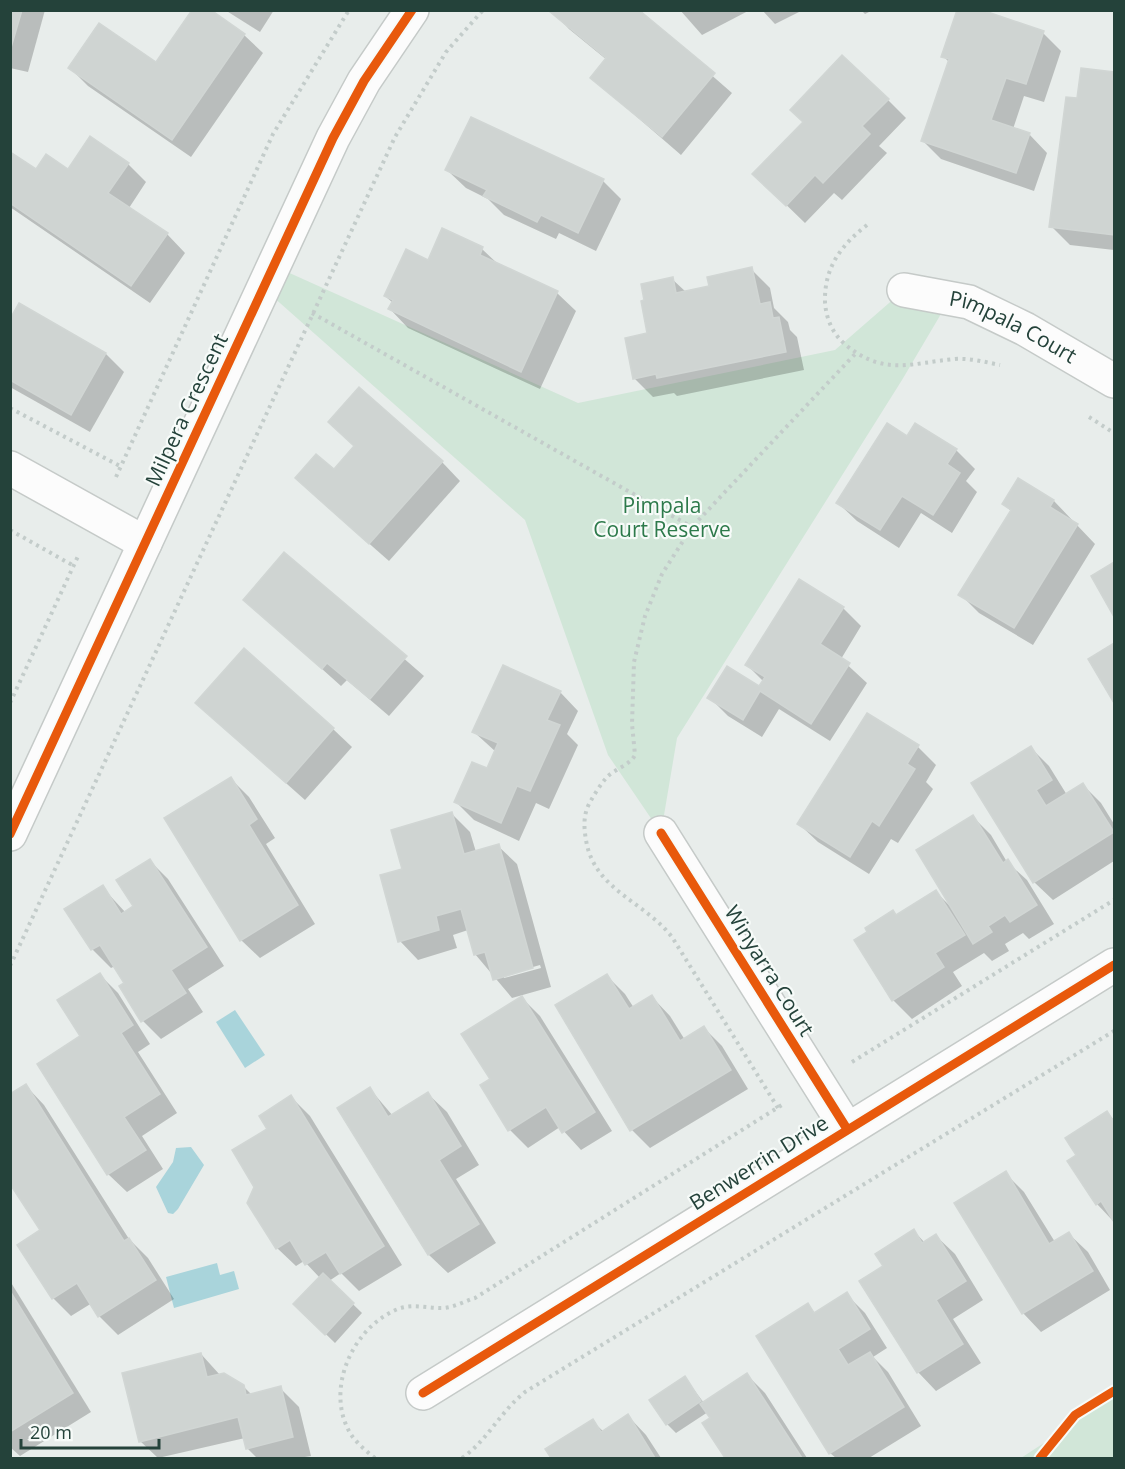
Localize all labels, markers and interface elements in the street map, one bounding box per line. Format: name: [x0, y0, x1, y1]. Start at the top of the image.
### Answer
street label: Pimpala Court: [947, 284, 1082, 369]
street label: Milpera Crescent: [138, 329, 234, 491]
park label: Pimpala Court Reserve: [593, 491, 731, 543]
street label: Winyarra Court: [719, 900, 821, 1041]
street label: Benwerrin Drive: [684, 1108, 833, 1216]
scale bar: [21, 1412, 159, 1450]
text: 20 m: [30, 1420, 72, 1444]

